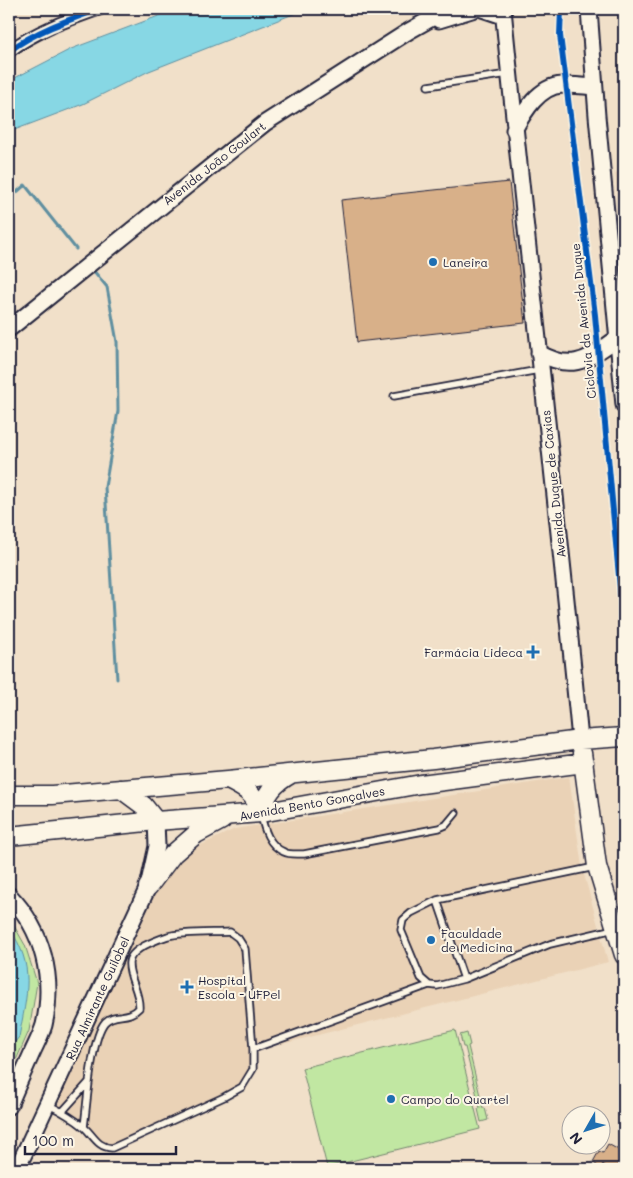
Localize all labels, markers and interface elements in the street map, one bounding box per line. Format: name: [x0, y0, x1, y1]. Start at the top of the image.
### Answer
street label: Avenida João Goulart: [159, 118, 269, 208]
street label: Ciclovia da Avenida Duque: [567, 242, 599, 400]
place label: Laneira: [443, 254, 488, 270]
marker: Laneira: [427, 256, 439, 268]
street label: Avenida Duque de Caxias: [537, 409, 569, 559]
place label: Farmácia Lideca: [424, 644, 523, 660]
marker: Farmácia Lideca: [527, 646, 539, 658]
street label: Avenida Bento Gonçalves: [238, 782, 386, 824]
place label: Faculdade de Medicina: [441, 925, 513, 955]
street label: Rua Almirante Guilobel: [61, 934, 133, 1062]
marker: Faculdade de Medicina: [425, 934, 437, 946]
place label: Hospital Escola - UFPel: [198, 972, 281, 1002]
marker: Hospital Escola - UFPel: [180, 980, 194, 994]
place label: Campo do Quartel: [401, 1091, 509, 1107]
marker: Campo do Quartel: [385, 1093, 397, 1105]
north arrow: [560, 1106, 610, 1156]
scale bar: [25, 1123, 176, 1155]
text: N: [565, 1128, 586, 1149]
text: 100 m: [32, 1130, 74, 1150]

